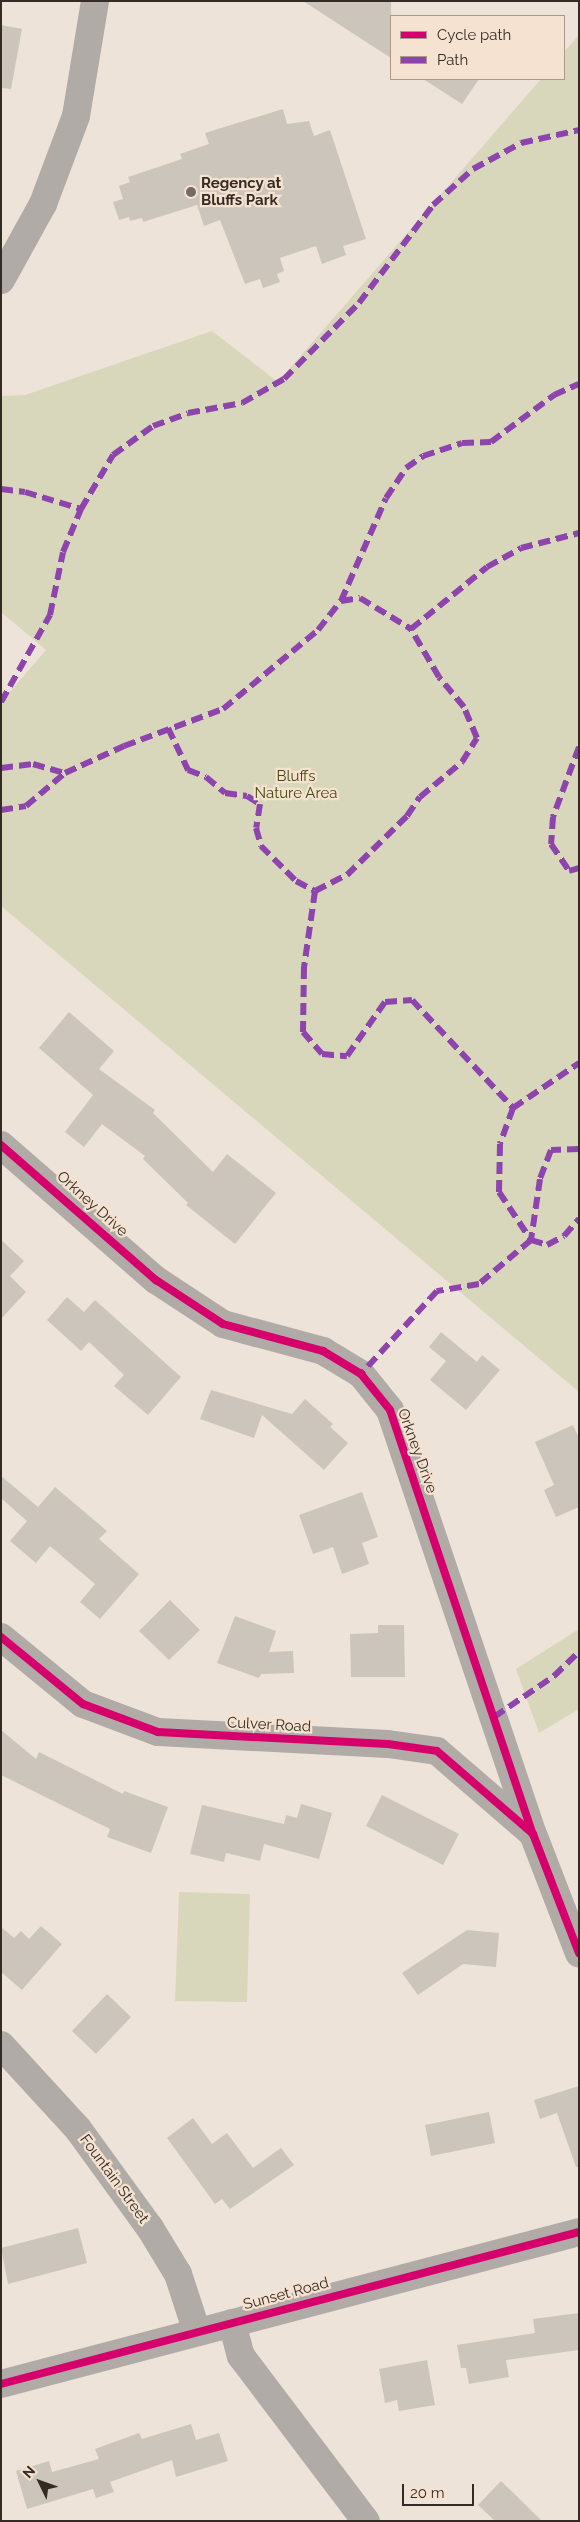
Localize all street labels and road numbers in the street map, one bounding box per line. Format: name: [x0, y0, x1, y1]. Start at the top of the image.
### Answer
street label: Orkney Drive: [53, 1167, 131, 1241]
street label: Orkney Drive: [393, 1406, 441, 1496]
street label: Culver Road: [226, 1714, 312, 1736]
street label: Fountain Street: [76, 2131, 152, 2227]
street label: Sunset Road: [241, 2274, 331, 2314]

